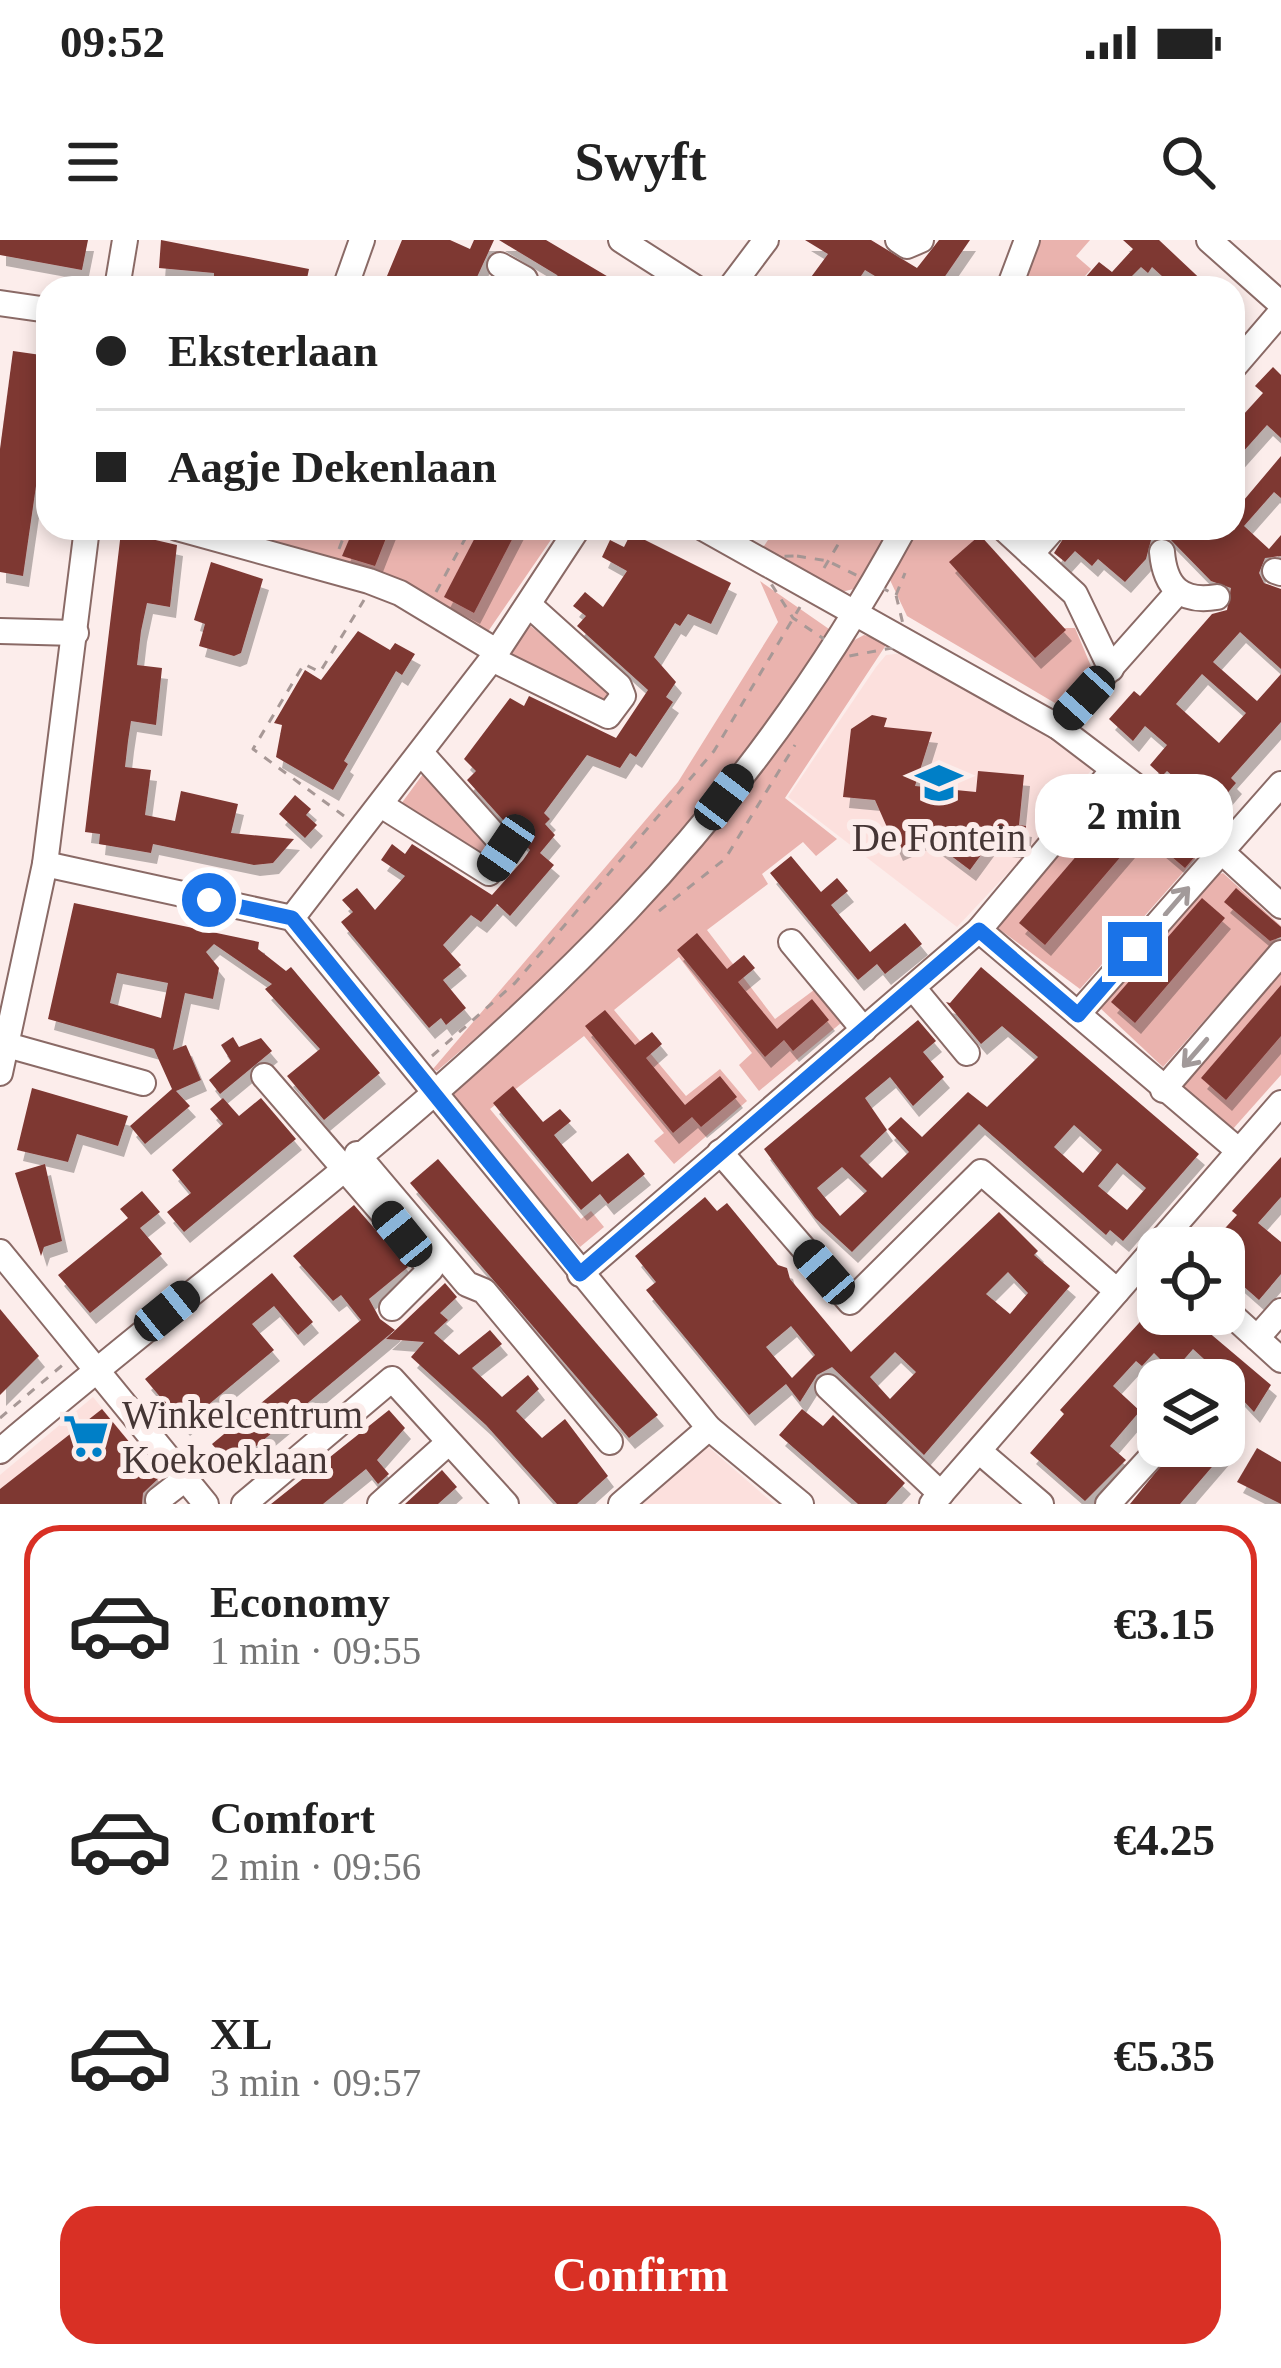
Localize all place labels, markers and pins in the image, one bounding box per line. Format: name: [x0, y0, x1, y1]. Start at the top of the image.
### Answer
school or university icon: De Fontein: [914, 758, 964, 808]
place label: De Fontein: [852, 816, 1026, 859]
place label: Winkelcentrum Koekoeklaan: [122, 1393, 363, 1481]
supermarket icon: Winkelcentrum Koekoeklaan: [61, 1411, 111, 1461]

